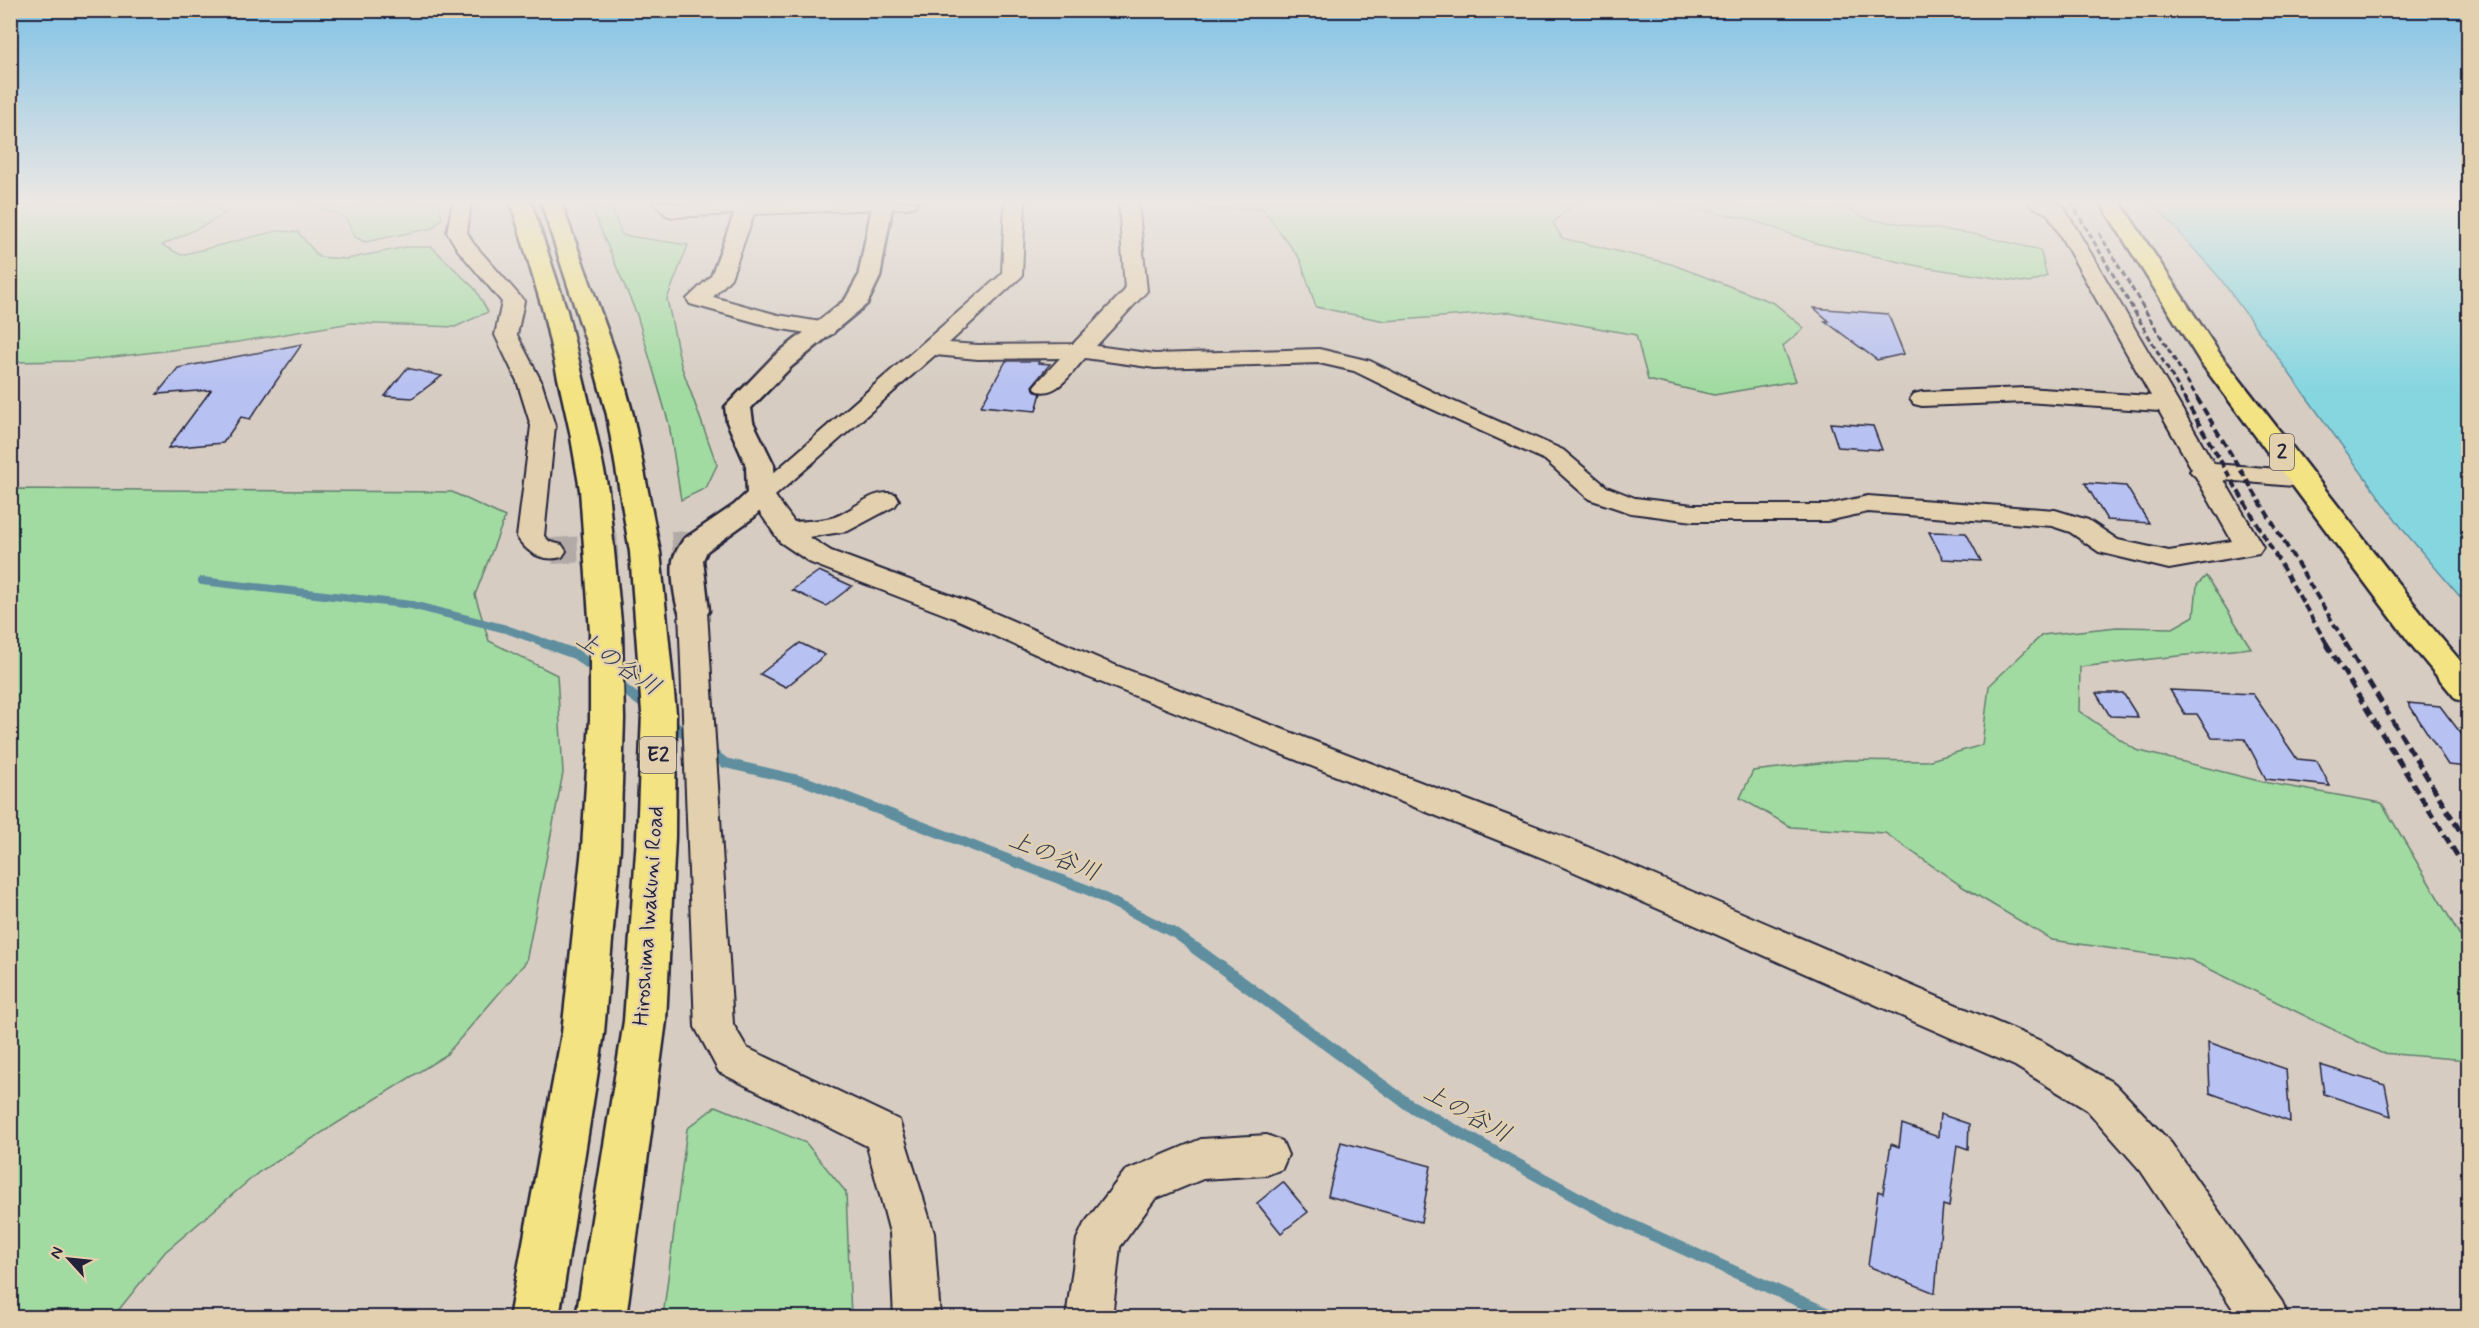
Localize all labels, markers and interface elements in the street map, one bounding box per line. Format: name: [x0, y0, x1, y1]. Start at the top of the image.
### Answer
road number: 2: [2270, 434, 2294, 470]
water label: 上の谷川: [570, 624, 666, 704]
road number: E2: [640, 737, 676, 773]
street label: Hiroshima Iwakuni Road: [627, 805, 671, 1027]
water label: 上の谷川: [1004, 825, 1104, 889]
water label: 上の谷川: [1418, 1077, 1516, 1151]
north arrow: [39, 1229, 99, 1289]
text: N: [45, 1243, 69, 1262]

